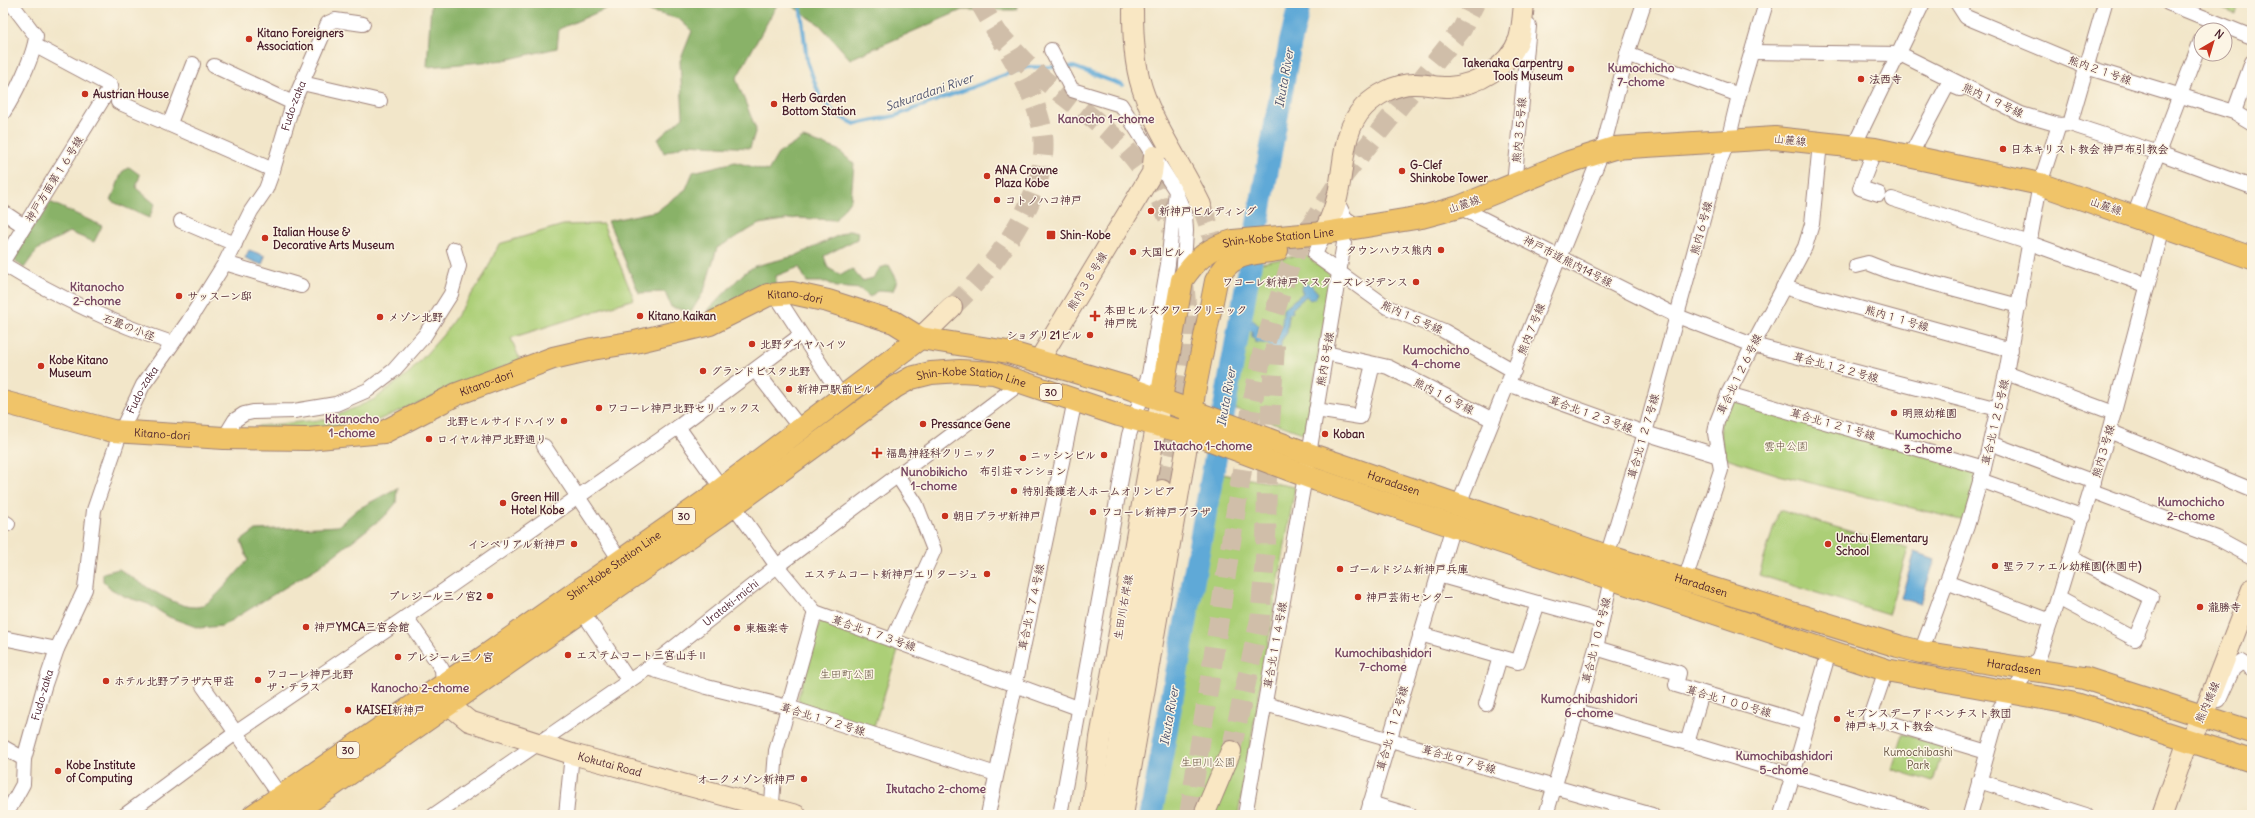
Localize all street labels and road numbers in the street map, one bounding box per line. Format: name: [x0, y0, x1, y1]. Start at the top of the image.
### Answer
street label: 熊内２１号線: [2067, 53, 2133, 87]
street label: Fudo-zaka: [278, 78, 309, 132]
street label: 熊内１９号線: [1960, 80, 2026, 120]
street label: 熊内３５号線: [1509, 97, 1529, 163]
street label: 山麓線: [1773, 132, 1807, 148]
street label: 神戸方面第１６号線: [22, 133, 86, 225]
street label: 山麓線: [1446, 192, 1482, 216]
street label: 山麓線: [2088, 194, 2124, 218]
street label: 熊内６号線: [1687, 200, 1715, 256]
street label: Shin-Kobe Station Line: [1221, 225, 1335, 251]
street label: 神戸市道熊内14号線: [1521, 232, 1615, 290]
street label: 熊内３８号線: [1064, 249, 1110, 313]
street label: Kitano-dori: [767, 286, 824, 307]
street label: 熊内１５号線: [1379, 297, 1445, 337]
street label: 熊内７号線: [1514, 301, 1548, 357]
street label: 熊内１１号線: [1863, 302, 1931, 334]
street label: 石畳の小径: [101, 311, 157, 343]
street label: 熊内８号線: [1313, 331, 1337, 387]
street label: 葺合北１２６号線: [1713, 331, 1765, 417]
street label: 葺合北１２２号線: [1792, 349, 1880, 385]
street label: Fudo-zaka: [123, 363, 161, 416]
street label: Shin-Kobe Station Line: [915, 364, 1028, 390]
street label: Kitano-dori: [458, 367, 515, 399]
street label: 熊内１６号線: [1411, 375, 1477, 417]
street label: 葺合北１２５号線: [1978, 378, 2012, 466]
road number: 30: [1040, 384, 1062, 400]
street label: 葺合北１２３号線: [1547, 392, 1635, 436]
street label: 葺合北１２７号線: [1624, 392, 1662, 480]
street label: 葺合北１２１号線: [1789, 405, 1877, 443]
street label: 熊内３号線: [2089, 423, 2117, 479]
street label: Kitano-dori: [134, 425, 191, 443]
street label: Haradasen: [1365, 467, 1422, 498]
road number: 30: [673, 508, 695, 524]
street label: Shin-Kobe Station Line: [564, 528, 664, 603]
street label: 葺合北１７４号線: [1015, 563, 1047, 651]
street label: Haradasen: [1673, 570, 1729, 600]
street label: 生田川右岸線: [1110, 573, 1136, 641]
street label: Urataki-michi: [700, 576, 761, 629]
street label: 葺合北１０９号線: [1579, 596, 1613, 684]
street label: 葺合北１１４号線: [1260, 600, 1290, 690]
street label: 葺合北１７３号線: [830, 612, 918, 654]
street label: Haradasen: [1986, 656, 2042, 678]
street label: Fudo-zaka: [28, 668, 56, 722]
street label: 熊内橋線: [2192, 679, 2222, 725]
street label: 葺合北１００号線: [1685, 682, 1773, 720]
street label: 葺合北１１２号線: [1373, 684, 1411, 772]
street label: 葺合北１７２号線: [779, 699, 867, 739]
road number: 30: [337, 742, 359, 758]
street label: 葺合北９７号線: [1420, 742, 1498, 776]
street label: Kokutai Road: [576, 749, 644, 780]

